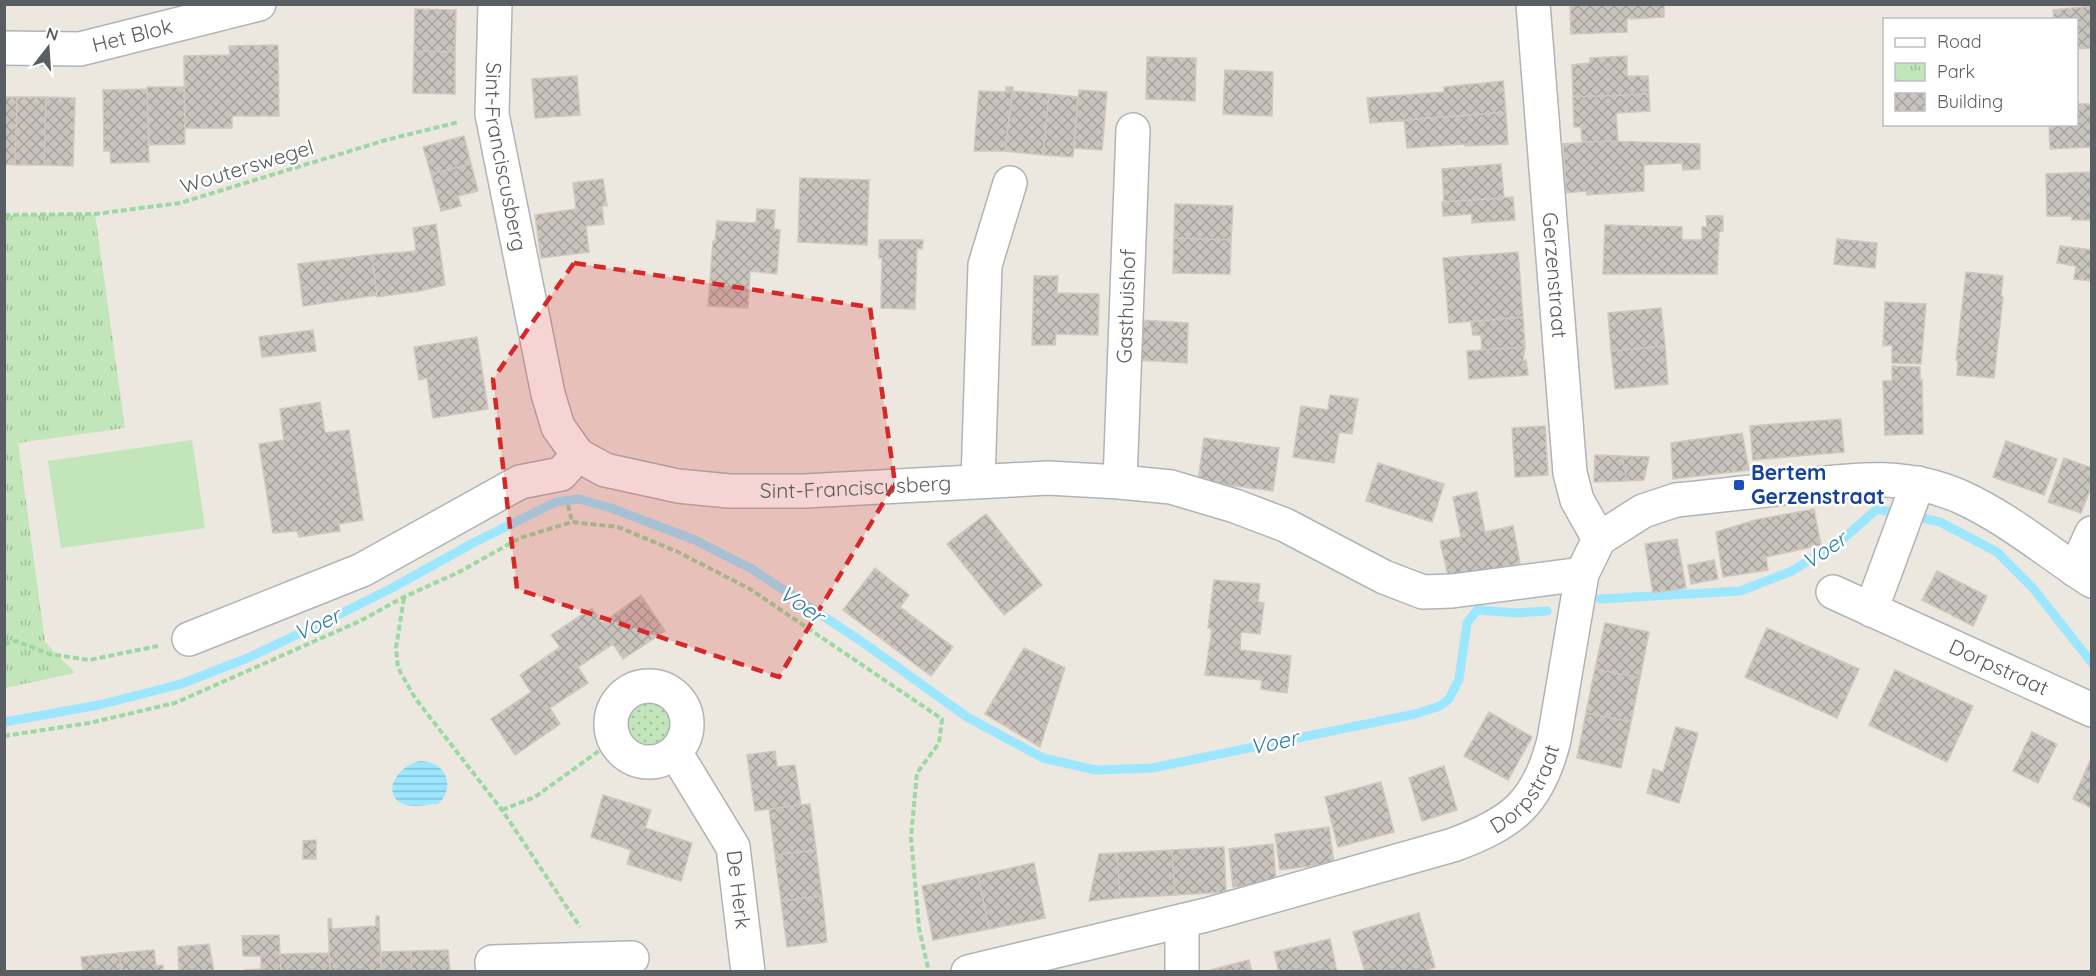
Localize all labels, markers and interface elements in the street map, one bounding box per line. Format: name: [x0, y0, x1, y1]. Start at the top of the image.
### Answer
street label: Het Blok: [89, 12, 175, 57]
north arrow: [18, 18, 78, 78]
legend: [1883, 18, 2078, 126]
text: N: [44, 22, 61, 45]
text: Road: [1937, 30, 1982, 53]
text: Park: [1937, 60, 1975, 83]
street label: Sint-Franciscusberg: [480, 62, 533, 253]
text: Building: [1937, 90, 2003, 113]
street label: Wouterswegel: [177, 133, 317, 199]
street label: Gerzenstraat: [1537, 211, 1573, 339]
street label: Gasthuishof: [1110, 248, 1141, 364]
place label: Bertem Gerzenstraat: [1751, 459, 1885, 509]
street label: Sint-Franciscusberg: [760, 469, 952, 503]
marker: Bertem Gerzenstraat: [1732, 478, 1746, 492]
water label: Voer: [1796, 523, 1854, 575]
water label: Voer: [774, 579, 832, 631]
water label: Voer: [289, 600, 347, 647]
street label: Dorpstraat: [1945, 633, 2053, 700]
water label: Voer: [1247, 723, 1303, 761]
street label: Dorpstraat: [1485, 741, 1564, 839]
street label: De Herk: [721, 848, 757, 930]

